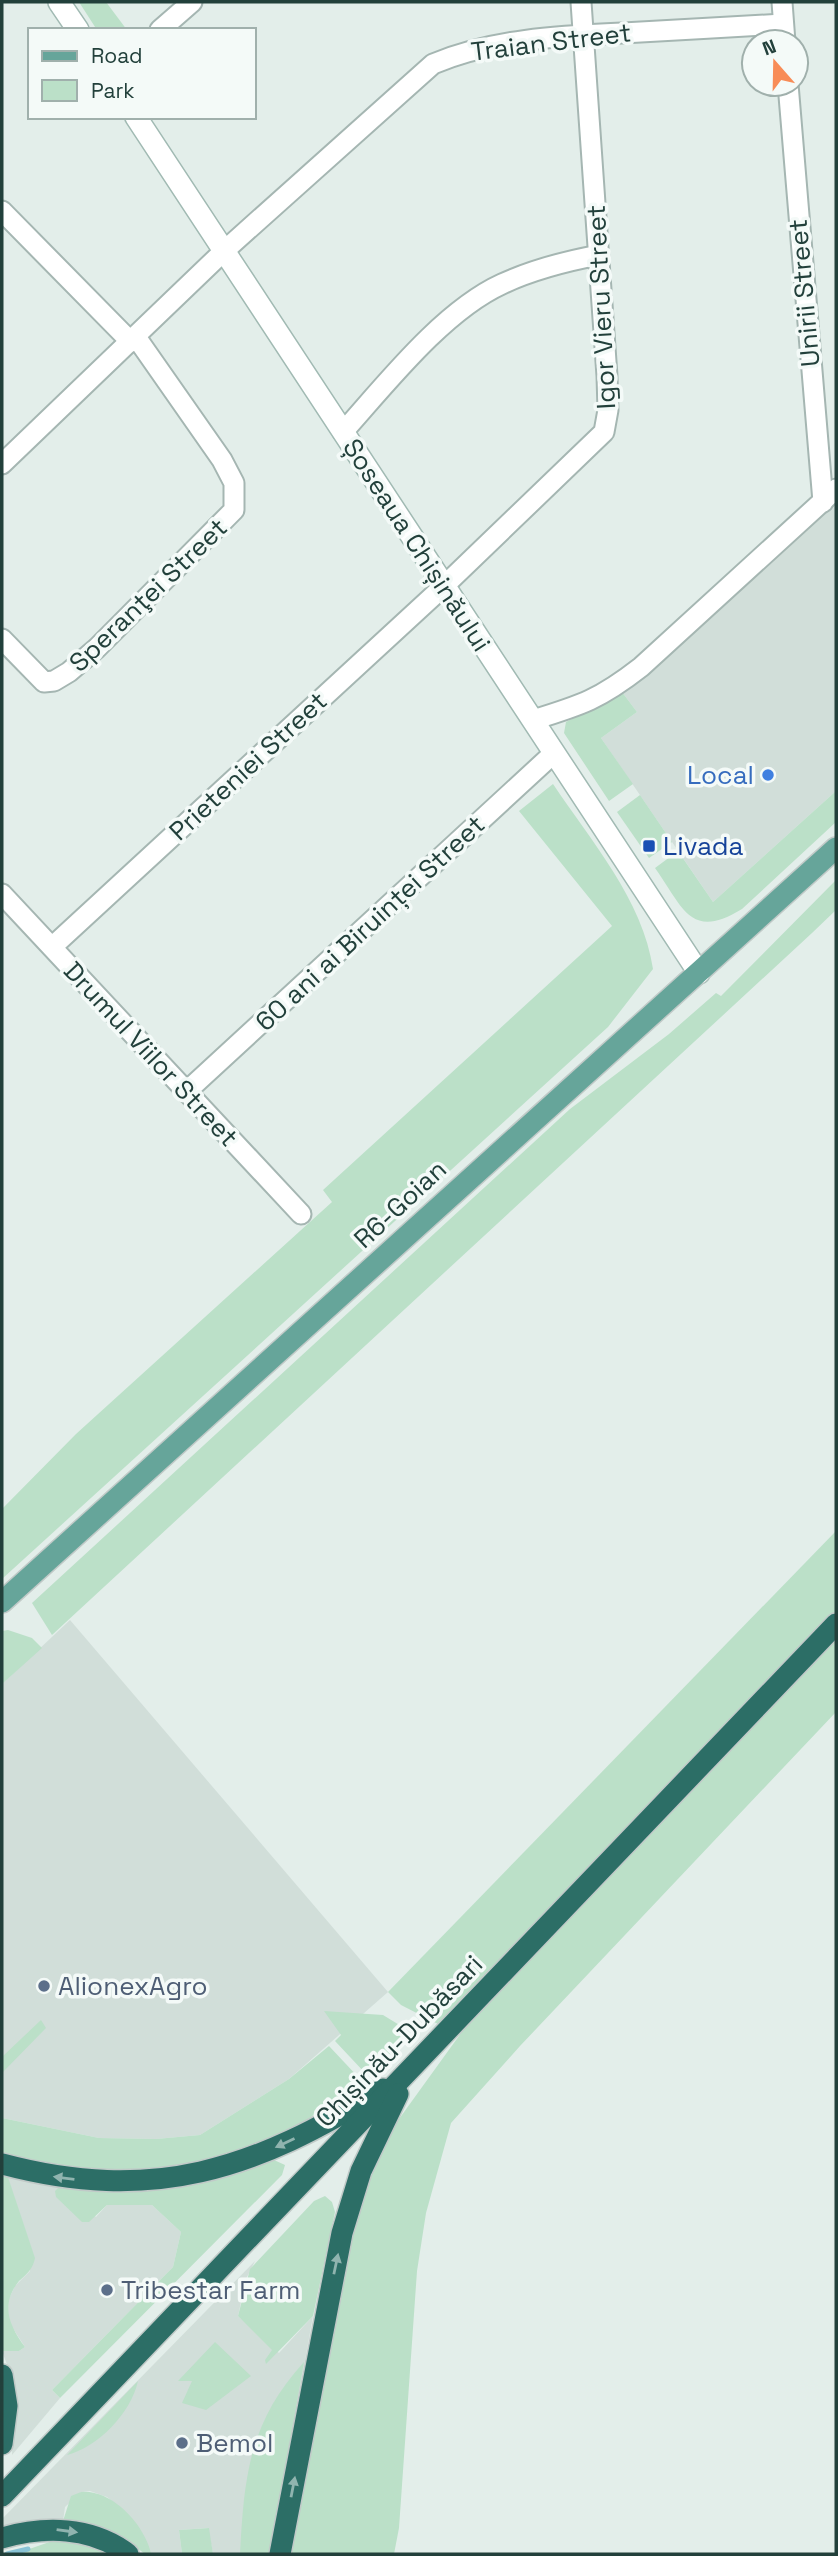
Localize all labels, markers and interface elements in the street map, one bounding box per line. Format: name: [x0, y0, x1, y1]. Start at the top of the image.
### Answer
street label: Traian Street: [469, 15, 633, 69]
legend: [28, 28, 256, 119]
north arrow: [740, 28, 810, 98]
text: N: [759, 34, 780, 61]
text: Road: [91, 42, 143, 69]
text: Park: [91, 77, 135, 104]
street label: Igor Vieru Street: [579, 204, 623, 410]
street label: Unirii Street: [781, 218, 827, 368]
street label: Șoseaua Chișinăului: [335, 432, 499, 658]
street label: Speranţei Street: [62, 511, 234, 679]
street label: Prieteniei Street: [162, 684, 334, 848]
place label: Local: [687, 758, 754, 792]
marker: Local: [760, 767, 776, 783]
street label: 60 ani ai Biruinței Street: [248, 808, 492, 1038]
place label: Livada: [663, 829, 744, 863]
marker: Livada: [641, 838, 657, 854]
street label: Drumul Viilor Street: [56, 954, 246, 1154]
street label: R6-Goian: [346, 1152, 454, 1256]
street label: Chișinău-Dubăsari: [308, 1948, 490, 2134]
place label: AlionexAgro: [58, 1969, 208, 2003]
marker: AlionexAgro: [36, 1978, 52, 1994]
one-way arrow: [275, 2137, 295, 2148]
one-way arrow: [53, 2173, 75, 2184]
one-way arrow: [330, 2253, 341, 2275]
place label: Tribestar Farm: [121, 2273, 300, 2307]
marker: Tribestar Farm: [99, 2282, 115, 2298]
place label: Bemol: [196, 2426, 273, 2460]
marker: Bemol: [174, 2435, 190, 2451]
one-way arrow: [287, 2476, 298, 2498]
one-way arrow: [56, 2526, 78, 2537]

